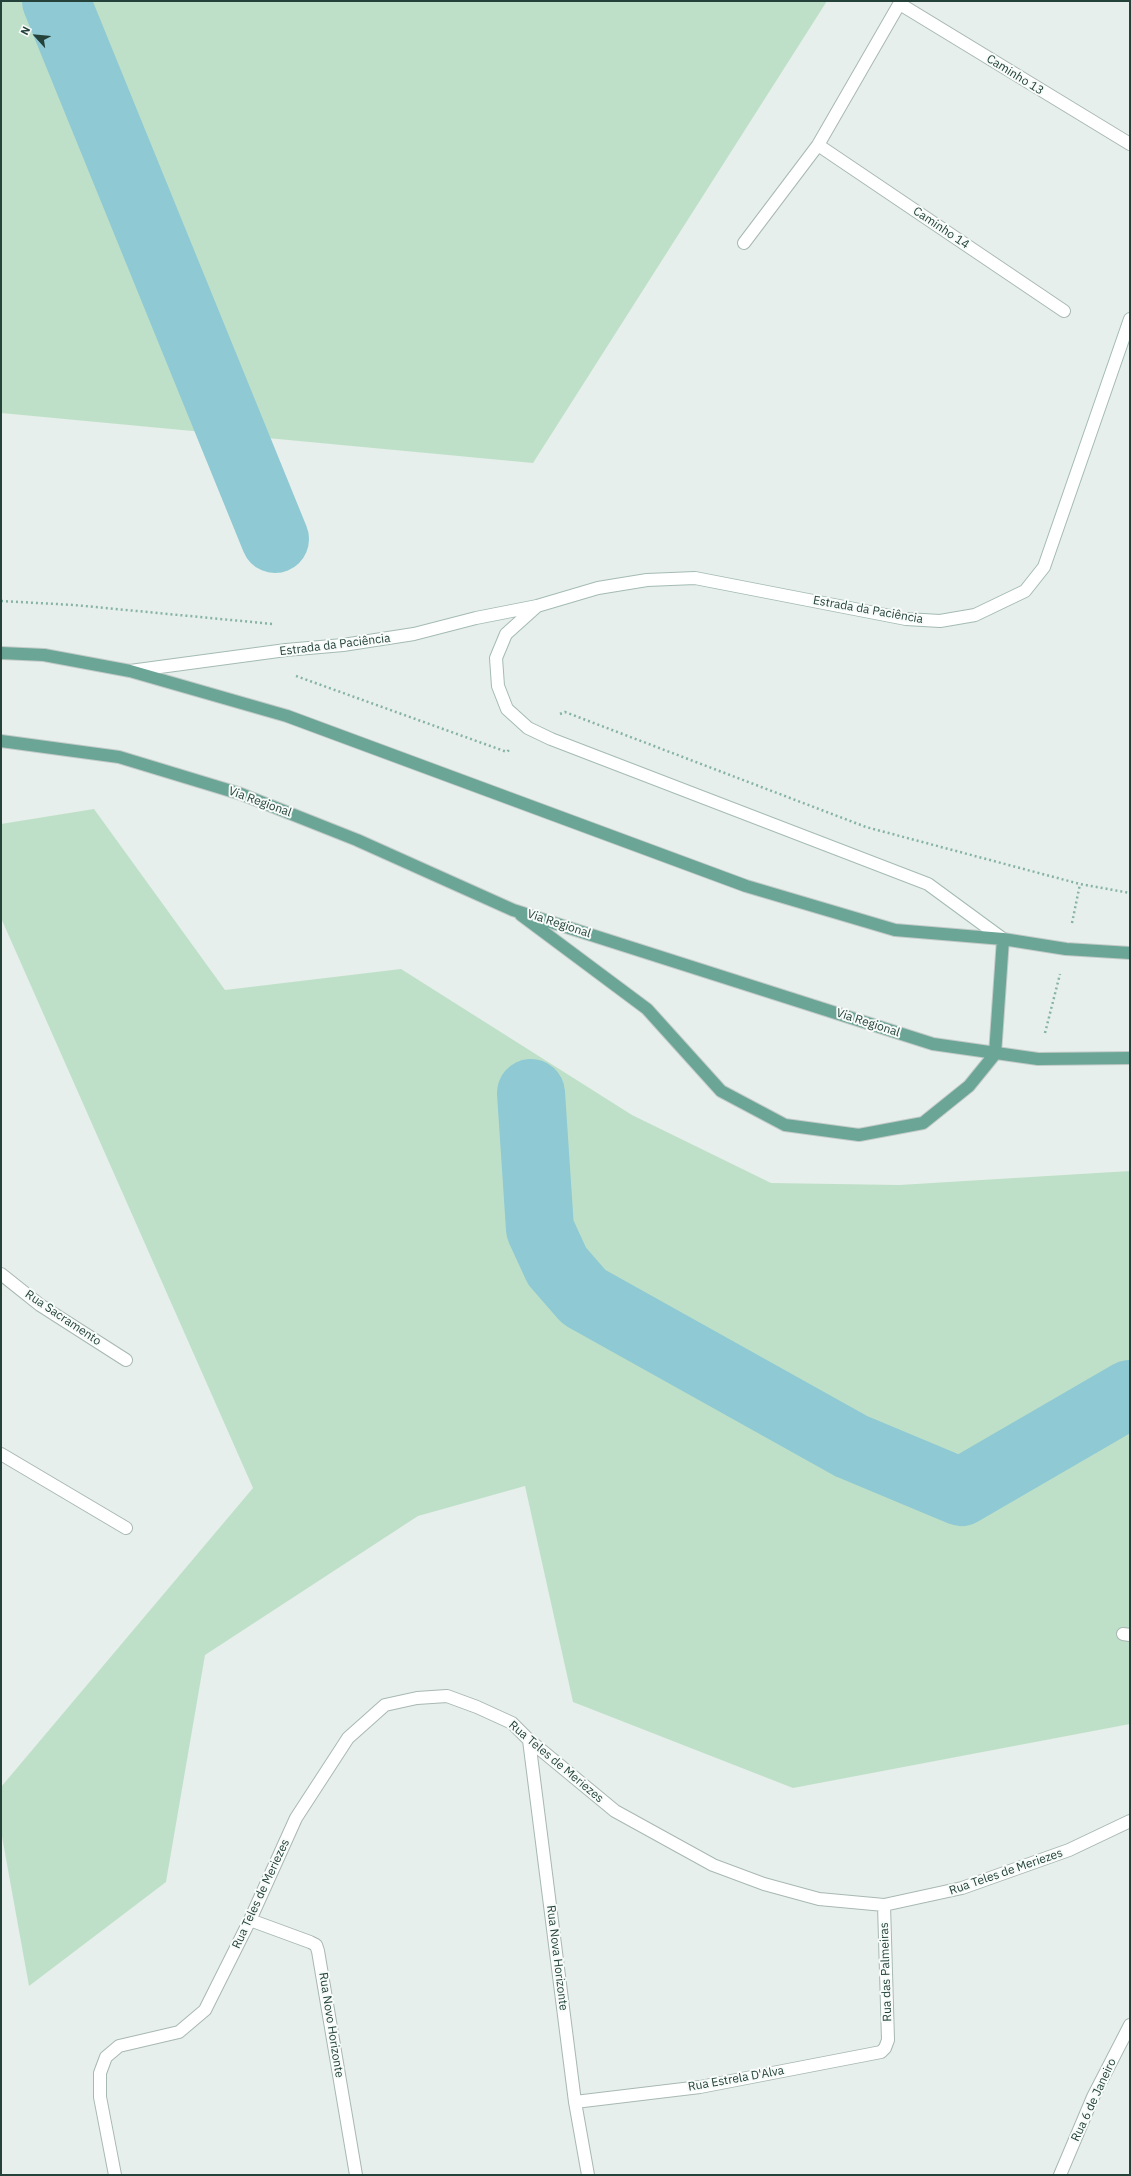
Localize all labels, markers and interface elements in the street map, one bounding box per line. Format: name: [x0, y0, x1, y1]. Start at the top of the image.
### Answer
north arrow: [16, 16, 56, 56]
text: N: [17, 24, 33, 37]
street label: Caminho 13: [984, 52, 1046, 98]
street label: Caminho 14: [910, 204, 972, 252]
street label: Estrada da Paciência: [812, 593, 924, 627]
street label: Estrada da Paciência: [279, 631, 391, 659]
street label: Via Regional: [226, 784, 294, 820]
street label: Via Regional: [525, 907, 593, 941]
street label: Via Regional: [834, 1006, 902, 1040]
street label: Rua Sacramento: [22, 1287, 104, 1349]
street label: Rua Teles de Meriezes: [506, 1718, 606, 1806]
street label: Rua Teles de Meriezes: [229, 1837, 293, 1951]
street label: Rua Teles de Meriezes: [947, 1846, 1065, 1898]
street label: Rua Nova Horizonte: [543, 1904, 571, 2012]
street label: Rua das Palmeiras: [877, 1922, 895, 2022]
street label: Rua Novo Horizonte: [316, 1971, 346, 2079]
street label: Rua 6 de Janeiro: [1068, 2056, 1120, 2144]
street label: Rua Estrela D'Alva: [687, 2063, 785, 2095]

